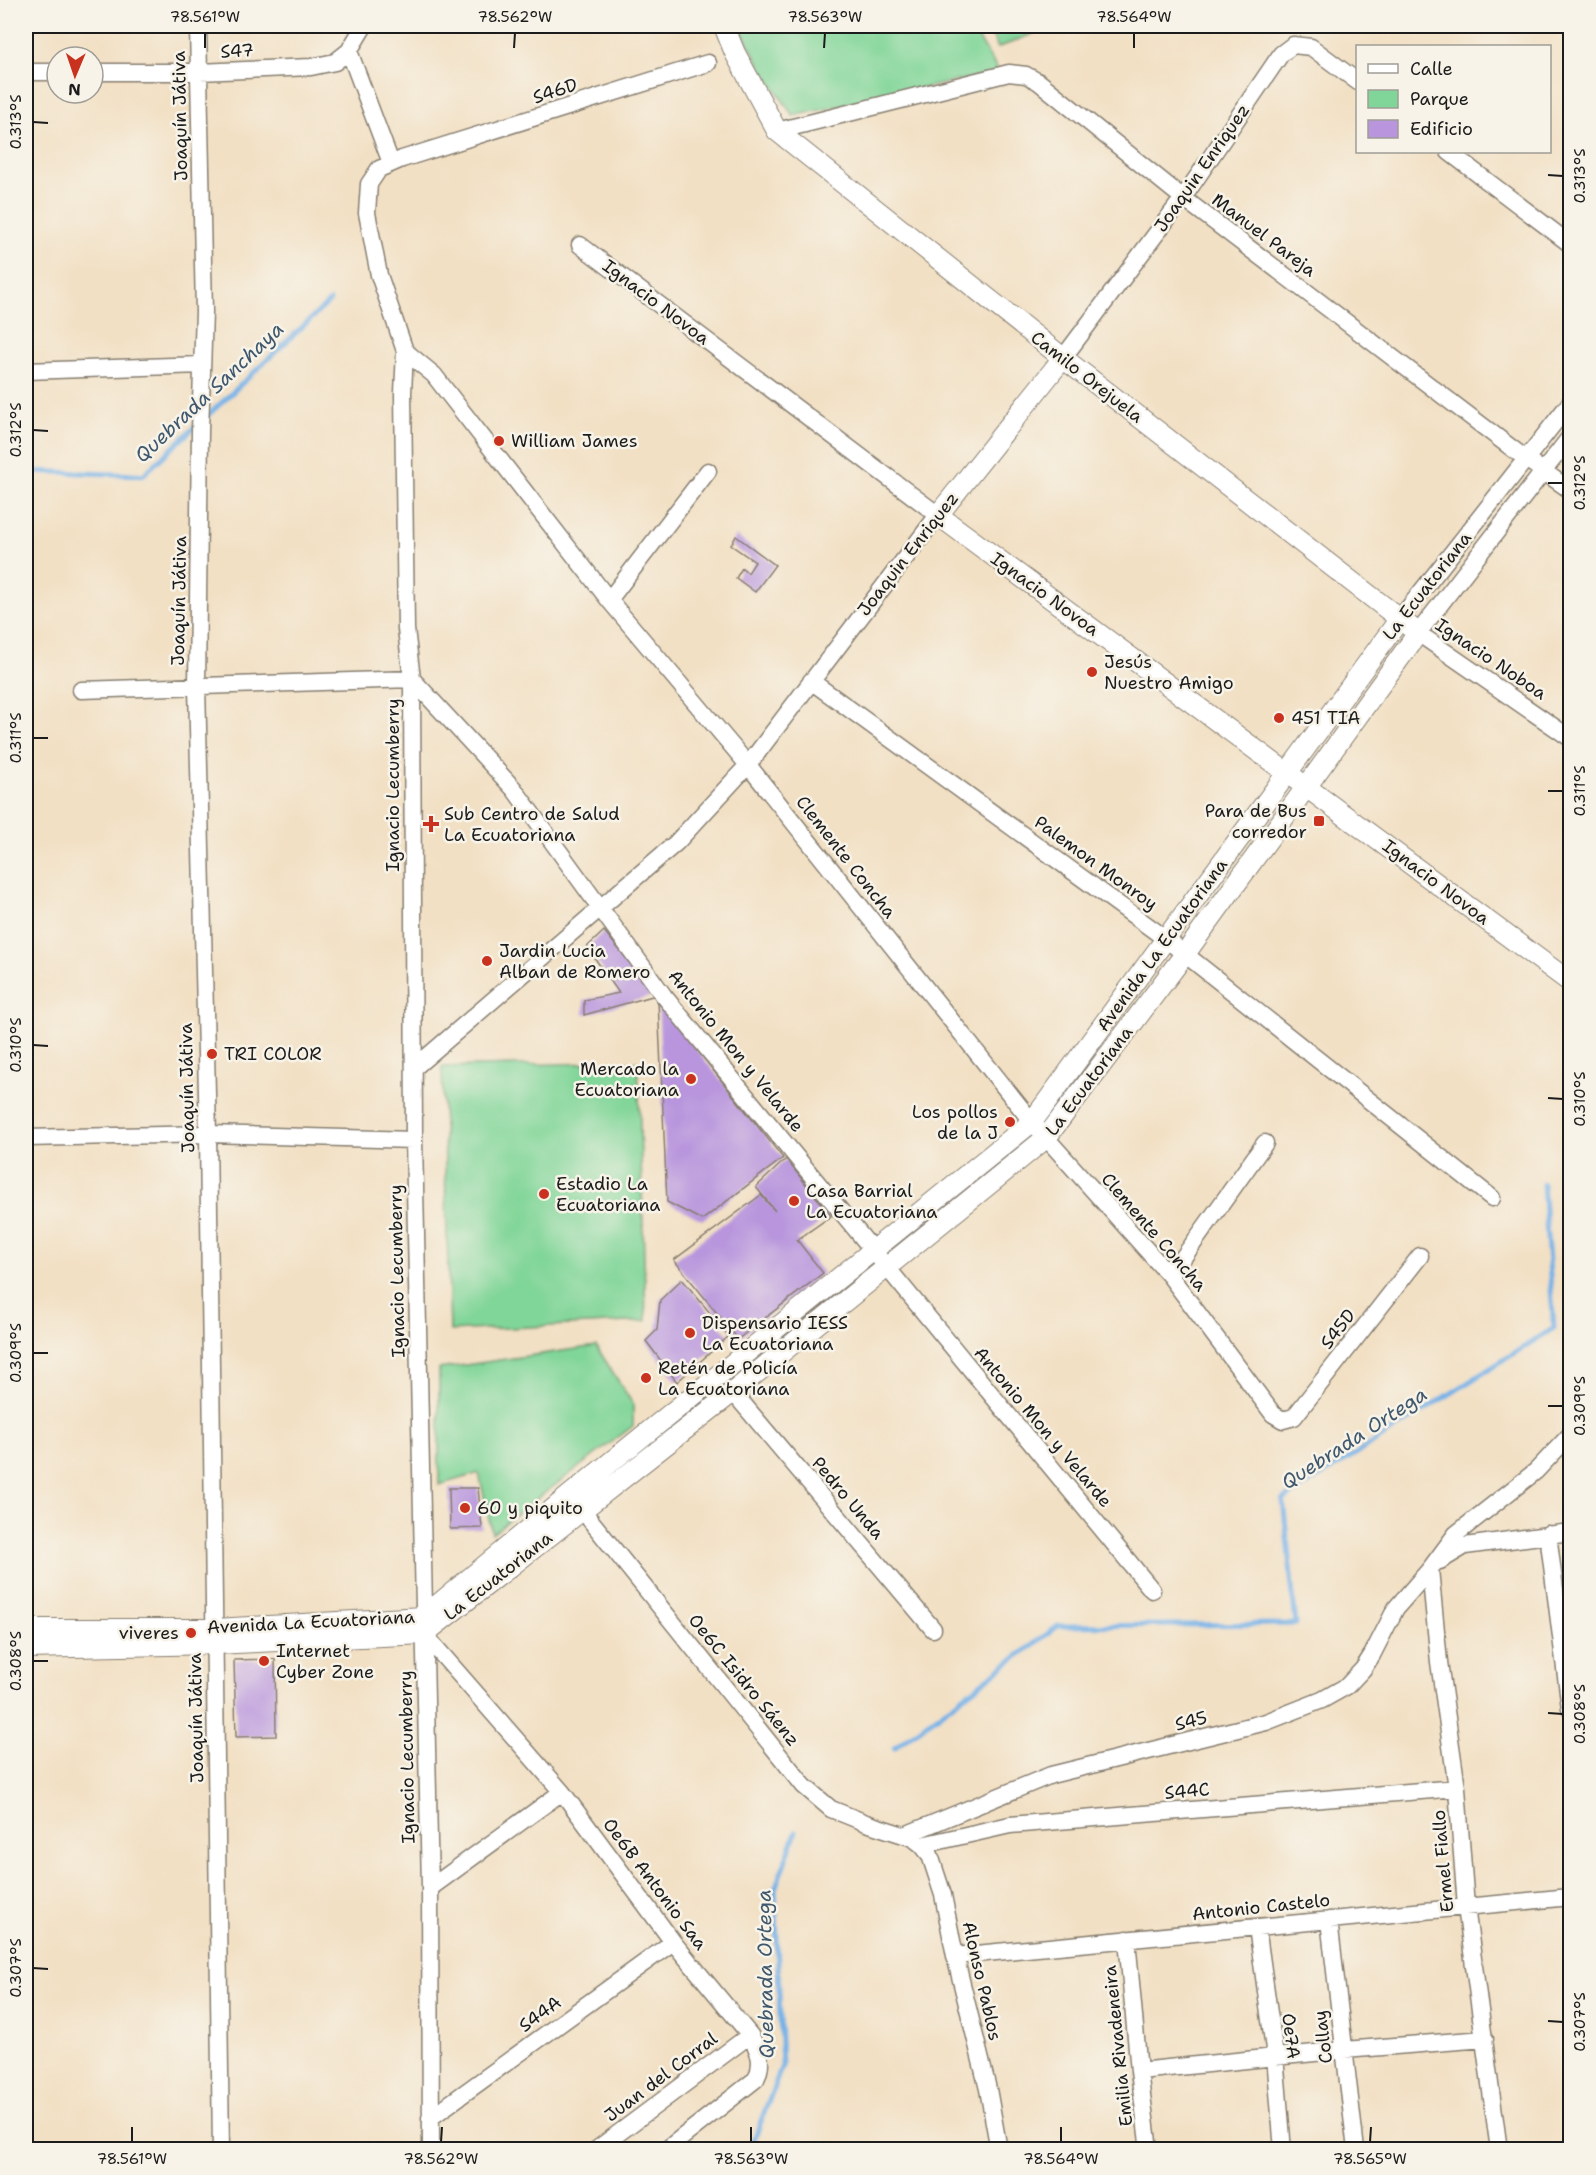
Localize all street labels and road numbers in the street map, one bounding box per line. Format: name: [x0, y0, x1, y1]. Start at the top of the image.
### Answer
street label: S47: [220, 38, 254, 64]
street label: Joaquín Játiva: [167, 51, 193, 181]
street label: S46D: [530, 73, 581, 109]
street label: Joaquin Enriquez: [1149, 99, 1255, 237]
street label: Manuel Pareja: [1207, 188, 1321, 282]
street label: Ignacio Novoa: [598, 254, 714, 350]
street label: Camilo Orejuela: [1026, 326, 1148, 428]
street label: Joaquin Enriquez: [852, 487, 964, 621]
street label: La Ecuatoriana: [1377, 527, 1477, 645]
street label: Joaquín Játiva: [166, 536, 192, 666]
street label: Ignacio Novoa: [986, 547, 1104, 641]
street label: Ignacio Noboa: [1431, 613, 1551, 705]
street label: Ignacio Lecumberry: [381, 698, 405, 872]
street label: Clemente Concha: [790, 791, 902, 923]
street label: Palemon Monroy: [1029, 810, 1163, 916]
street label: Ignacio Novoa: [1378, 834, 1494, 930]
street label: Avenida La Ecuatoriana: [1091, 854, 1233, 1036]
street label: Antonio Mon y Velarde: [663, 965, 809, 1137]
street label: La Ecuatoriana: [1040, 1021, 1138, 1141]
street label: Joaquín Játiva: [174, 1023, 200, 1153]
street label: Clemente Concha: [1096, 1168, 1212, 1296]
street label: Ignacio Lecumberry: [383, 1184, 411, 1358]
street label: S45D: [1315, 1304, 1361, 1354]
street label: Antonio Mon y Velarde: [969, 1342, 1117, 1512]
street label: Pedro Unda: [806, 1452, 890, 1544]
street label: La Ecuatoriana: [439, 1526, 557, 1626]
street label: Avenida La Ecuatoriana: [206, 1605, 416, 1639]
street label: Oe6C Isidro Sáenz: [683, 1609, 805, 1751]
street label: Joaquín Játiva: [183, 1653, 209, 1783]
street label: Ignacio Lecumberry: [393, 1670, 421, 1844]
street label: S45: [1172, 1705, 1210, 1737]
street label: S44C: [1163, 1777, 1211, 1805]
street label: Ermel Fiallo: [1427, 1809, 1459, 1913]
street label: Oe6B Antonio Saa: [598, 1813, 712, 1955]
street label: Antonio Castelo: [1191, 1888, 1331, 1926]
street label: Alonso Pablos: [957, 1919, 1007, 2043]
street label: Emilia Rivadeneira: [1098, 1964, 1138, 2128]
street label: S44A: [514, 1990, 566, 2038]
street label: Collay: [1308, 2009, 1338, 2065]
street label: Oe7A: [1276, 2012, 1306, 2060]
street label: Juan del Corral: [600, 2026, 723, 2127]

